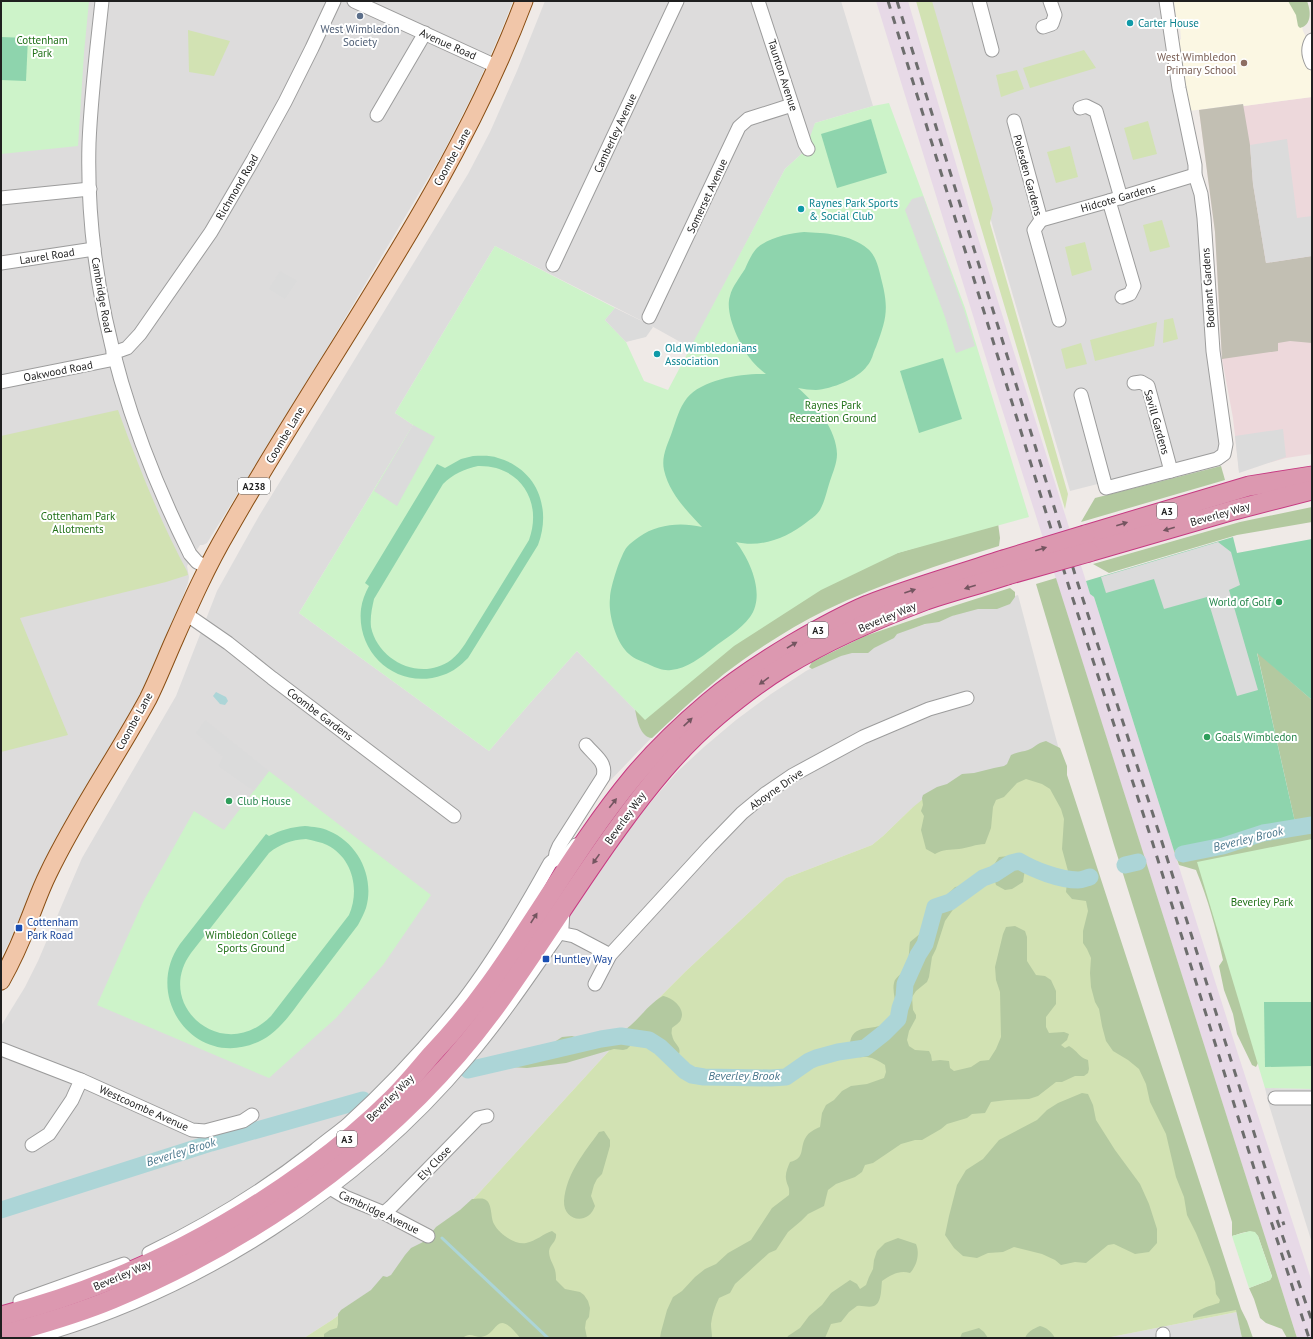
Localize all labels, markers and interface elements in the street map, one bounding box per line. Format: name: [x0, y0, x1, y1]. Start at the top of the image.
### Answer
marker: West Wimbledon Society: [355, 11, 365, 21]
place label: Carter House: [1138, 16, 1199, 30]
marker: Carter House: [1125, 18, 1135, 28]
place label: West Wimbledon Society: [321, 22, 399, 49]
street label: Avenue Road: [417, 25, 479, 63]
park label: Cottenham Park: [16, 33, 68, 60]
street label: Taunton Avenue: [765, 37, 801, 113]
place label: West Wimbledon Primary School: [1157, 50, 1237, 77]
marker: West Wimbledon Primary School: [1239, 58, 1249, 68]
street label: Camberley Avenue: [590, 91, 640, 175]
street label: Coombe Lane: [430, 125, 474, 188]
street label: Polesden Gardens: [1010, 133, 1046, 218]
street label: Richmond Road: [213, 152, 261, 222]
street label: Somerset Avenue: [684, 156, 731, 236]
street label: Hidcote Gardens: [1079, 181, 1157, 215]
place label: Raynes Park Sports & Social Club: [809, 196, 899, 223]
marker: Raynes Park Sports & Social Club: [796, 204, 806, 214]
street label: Laurel Road: [18, 245, 76, 267]
street label: Bodnant Gardens: [1198, 247, 1218, 329]
street label: Cambridge Road: [88, 256, 116, 334]
place label: Old Wimbledonians Association: [665, 341, 757, 368]
marker: Old Wimbledonians Association: [652, 349, 662, 359]
street label: Oakwood Road: [22, 357, 94, 385]
street label: Savill Gardens: [1141, 388, 1173, 456]
park label: Raynes Park Recreation Ground: [790, 398, 877, 425]
street label: Coombe Lane: [263, 404, 308, 466]
road number: A238: [238, 478, 270, 494]
street label: Beverley Way: [1188, 499, 1252, 529]
road number: A3: [1157, 503, 1177, 519]
park label: Cottenham Park Allotments: [41, 509, 116, 536]
one-way arrow: [1117, 521, 1129, 527]
one-way arrow: [1163, 526, 1176, 532]
one-way arrow: [1035, 546, 1047, 552]
one-way arrow: [964, 584, 976, 590]
one-way arrow: [904, 588, 916, 594]
place label: World of Golf: [1209, 595, 1271, 609]
marker: World of Golf: [1274, 597, 1284, 607]
street label: Beverley Way: [856, 598, 919, 635]
road number: A3: [808, 622, 828, 638]
one-way arrow: [786, 641, 798, 648]
one-way arrow: [758, 677, 769, 685]
street label: Coombe Gardens: [284, 685, 356, 744]
street label: Coombe Lane: [112, 689, 156, 752]
one-way arrow: [683, 717, 693, 727]
place label: Goals Wimbledon: [1215, 730, 1297, 744]
marker: Goals Wimbledon: [1202, 732, 1212, 742]
street label: Aboyne Drive: [746, 765, 806, 813]
street label: Beverley Way: [601, 788, 649, 847]
place label: Club House: [237, 794, 291, 808]
marker: Club House: [224, 796, 234, 806]
one-way arrow: [609, 797, 618, 808]
water label: Beverley Brook: [1211, 822, 1285, 854]
one-way arrow: [592, 853, 600, 864]
park label: Beverley Park: [1231, 895, 1294, 909]
one-way arrow: [530, 913, 538, 923]
place label: Cottenham Park Road: [27, 915, 78, 942]
marker: Cottenham Park Road: [14, 923, 24, 933]
park label: Wimbledon College Sports Ground: [205, 928, 297, 955]
place label: Huntley Way: [554, 952, 613, 966]
marker: Huntley Way: [541, 954, 551, 964]
water label: Beverley Brook: [708, 1068, 780, 1083]
street label: Beverley Way: [363, 1071, 417, 1125]
street label: Westcoombe Avenue: [97, 1082, 191, 1134]
road number: A3: [337, 1131, 357, 1147]
water label: Beverley Brook: [144, 1134, 218, 1169]
street label: Ely Close: [414, 1143, 454, 1183]
street label: Cambridge Avenue: [336, 1187, 422, 1237]
street label: Beverley Way: [91, 1256, 154, 1293]

